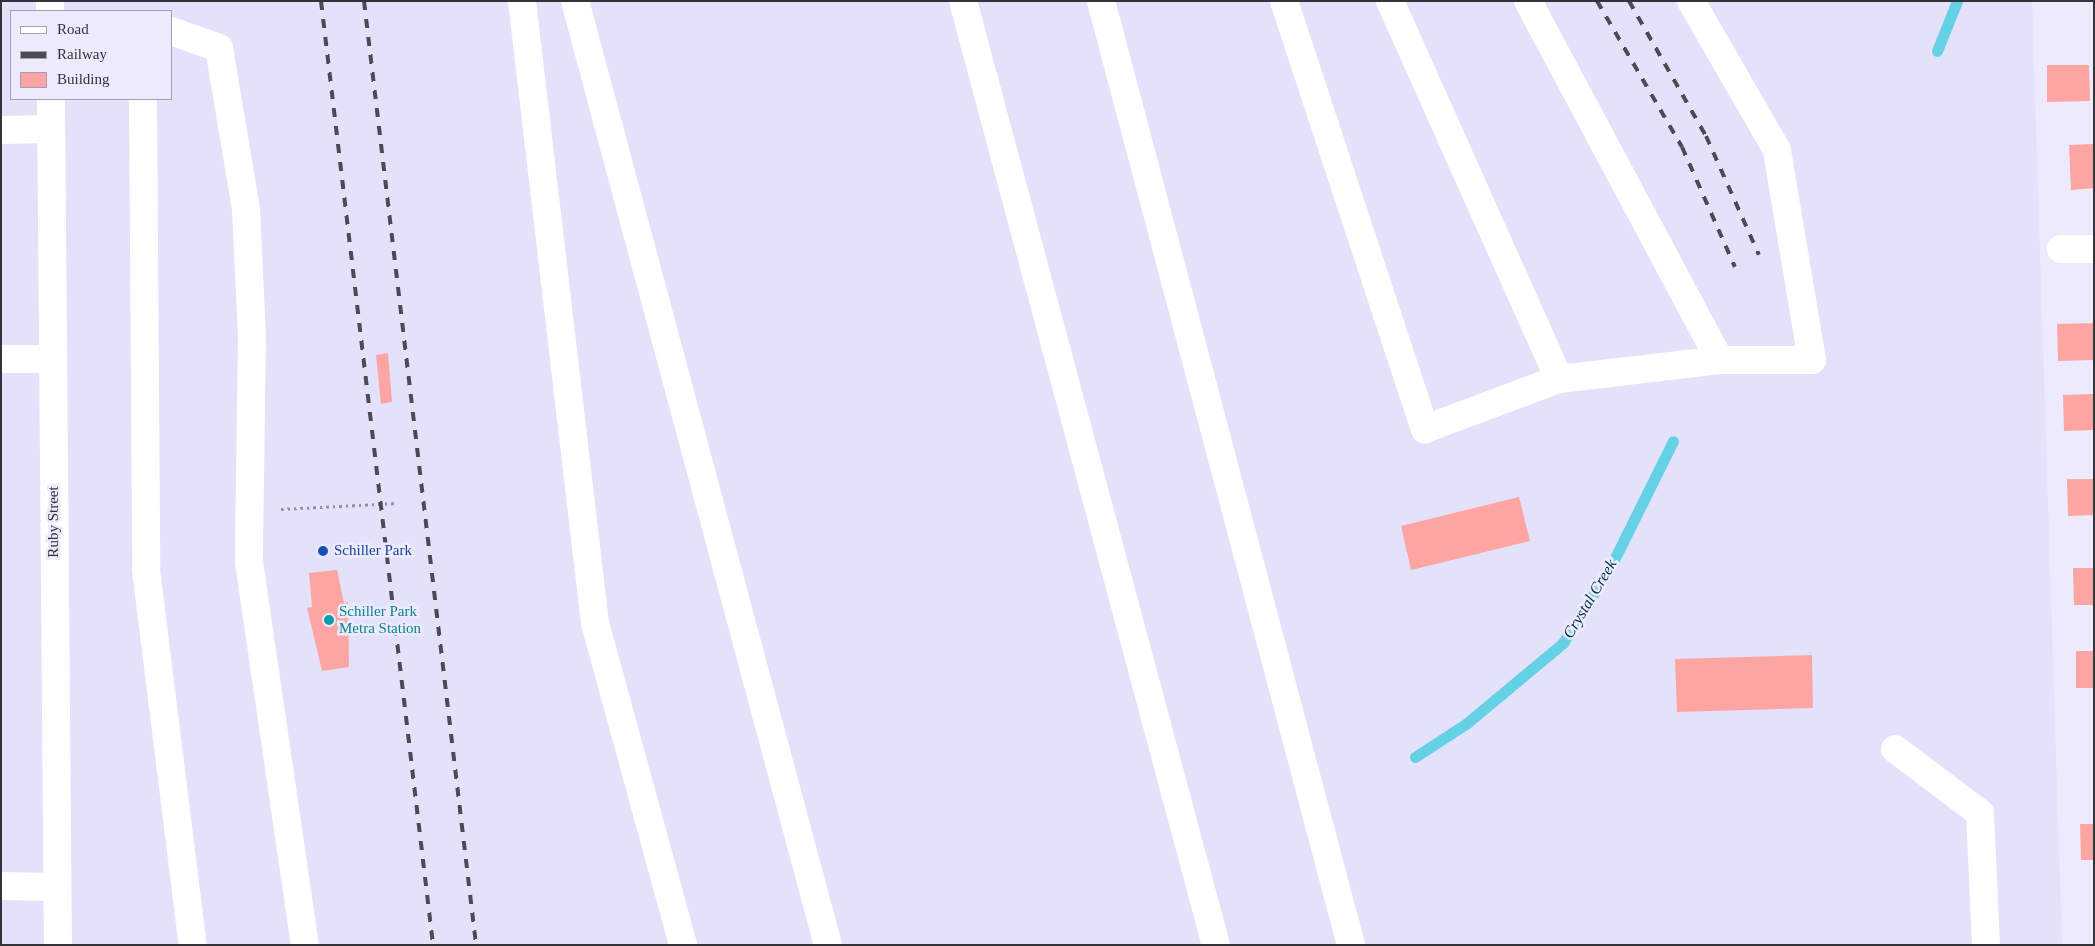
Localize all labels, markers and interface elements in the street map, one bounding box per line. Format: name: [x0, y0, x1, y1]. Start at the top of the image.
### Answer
legend: [10, 10, 172, 100]
text: Road: [57, 21, 89, 37]
text: Railway: [57, 46, 107, 62]
text: Building: [57, 71, 110, 87]
street label: Ruby Street: [45, 486, 63, 558]
place label: Schiller Park: [334, 542, 412, 560]
marker: Schiller Park: [316, 544, 330, 558]
water label: Crystal Creek: [1559, 556, 1621, 642]
place label: Schiller Park Metra Station: [339, 602, 421, 637]
marker: Schiller Park Metra Station: [323, 614, 335, 626]

